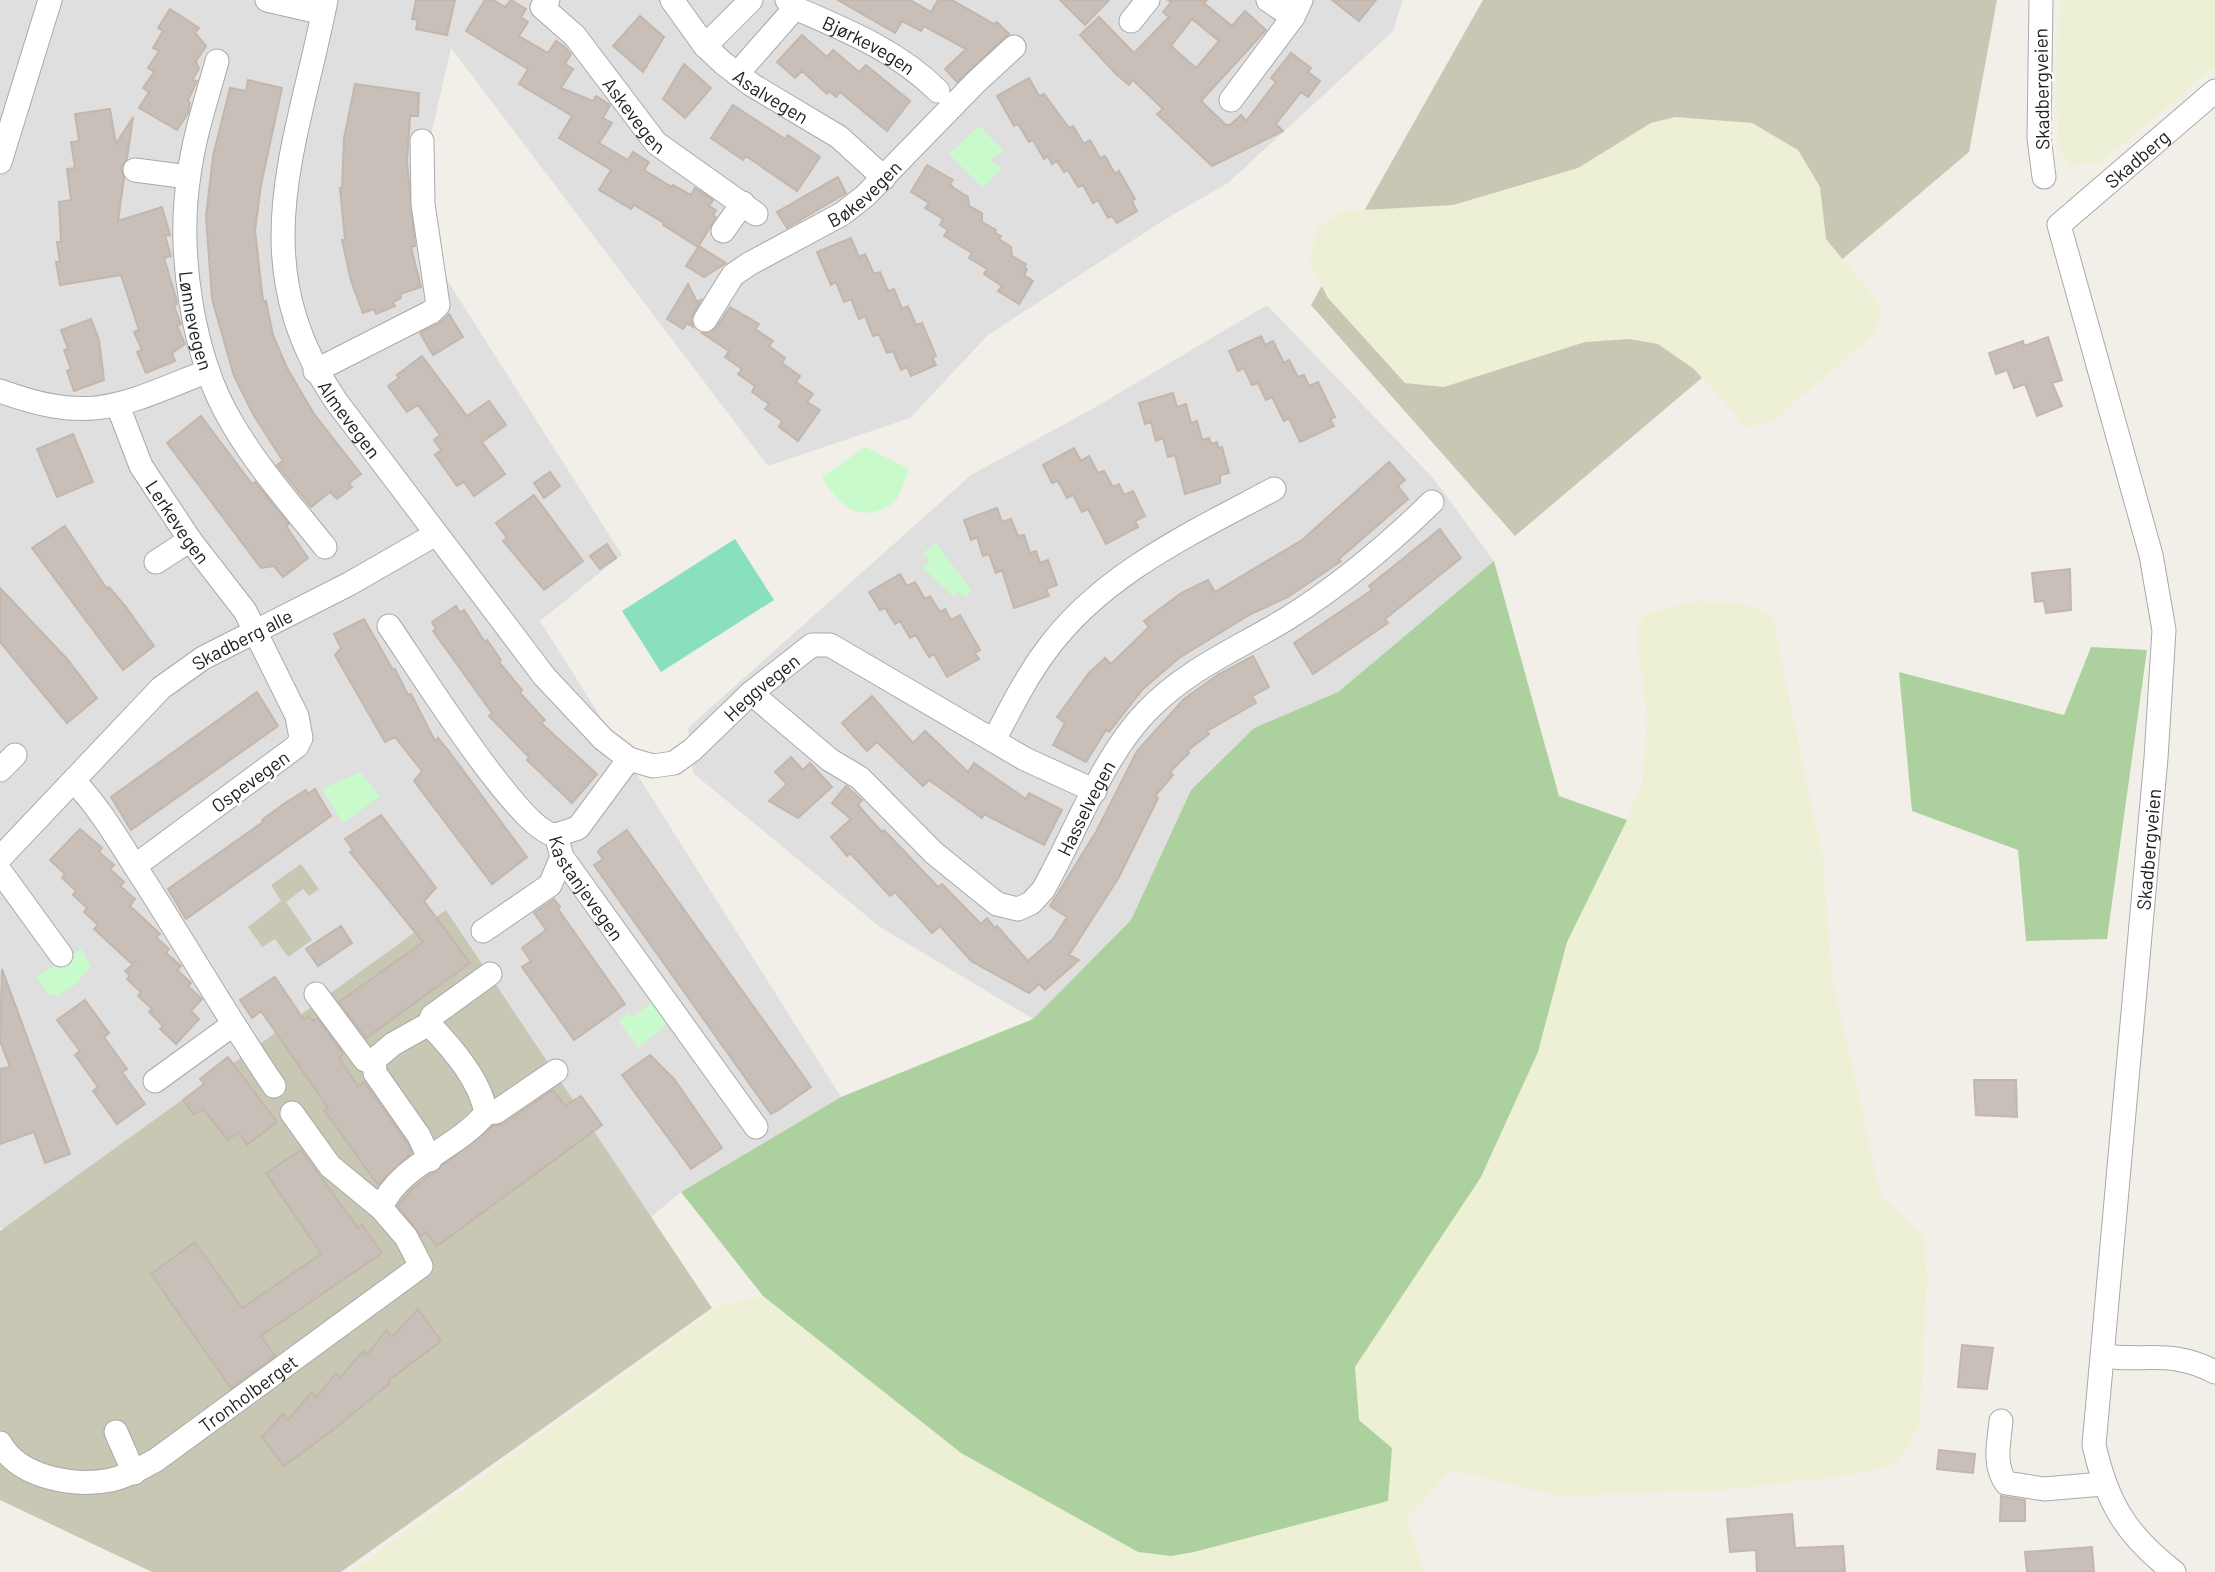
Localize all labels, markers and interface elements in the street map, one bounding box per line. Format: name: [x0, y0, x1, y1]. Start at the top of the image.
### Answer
street label: Bjørkevegen: [819, 10, 920, 79]
street label: Skadbergveien: [2028, 28, 2054, 150]
street label: Asalvegen: [729, 64, 813, 128]
street label: Askevegen: [599, 72, 670, 158]
street label: Skadberg: [2100, 124, 2174, 192]
street label: Bøkevegen: [823, 155, 905, 231]
street label: Lønnevegen: [175, 270, 218, 373]
street label: Almevegen: [314, 376, 386, 462]
street label: Lerkevegen: [142, 475, 215, 568]
street label: Skadberg alle: [187, 603, 296, 674]
street label: Heggvegen: [718, 648, 804, 725]
street label: Ospevegen: [207, 745, 293, 817]
street label: Hasselvegen: [1051, 756, 1119, 859]
street label: Skadbergveien: [2131, 788, 2165, 911]
street label: Kastanjevegen: [545, 833, 629, 945]
street label: Tronholberget: [194, 1349, 301, 1436]

